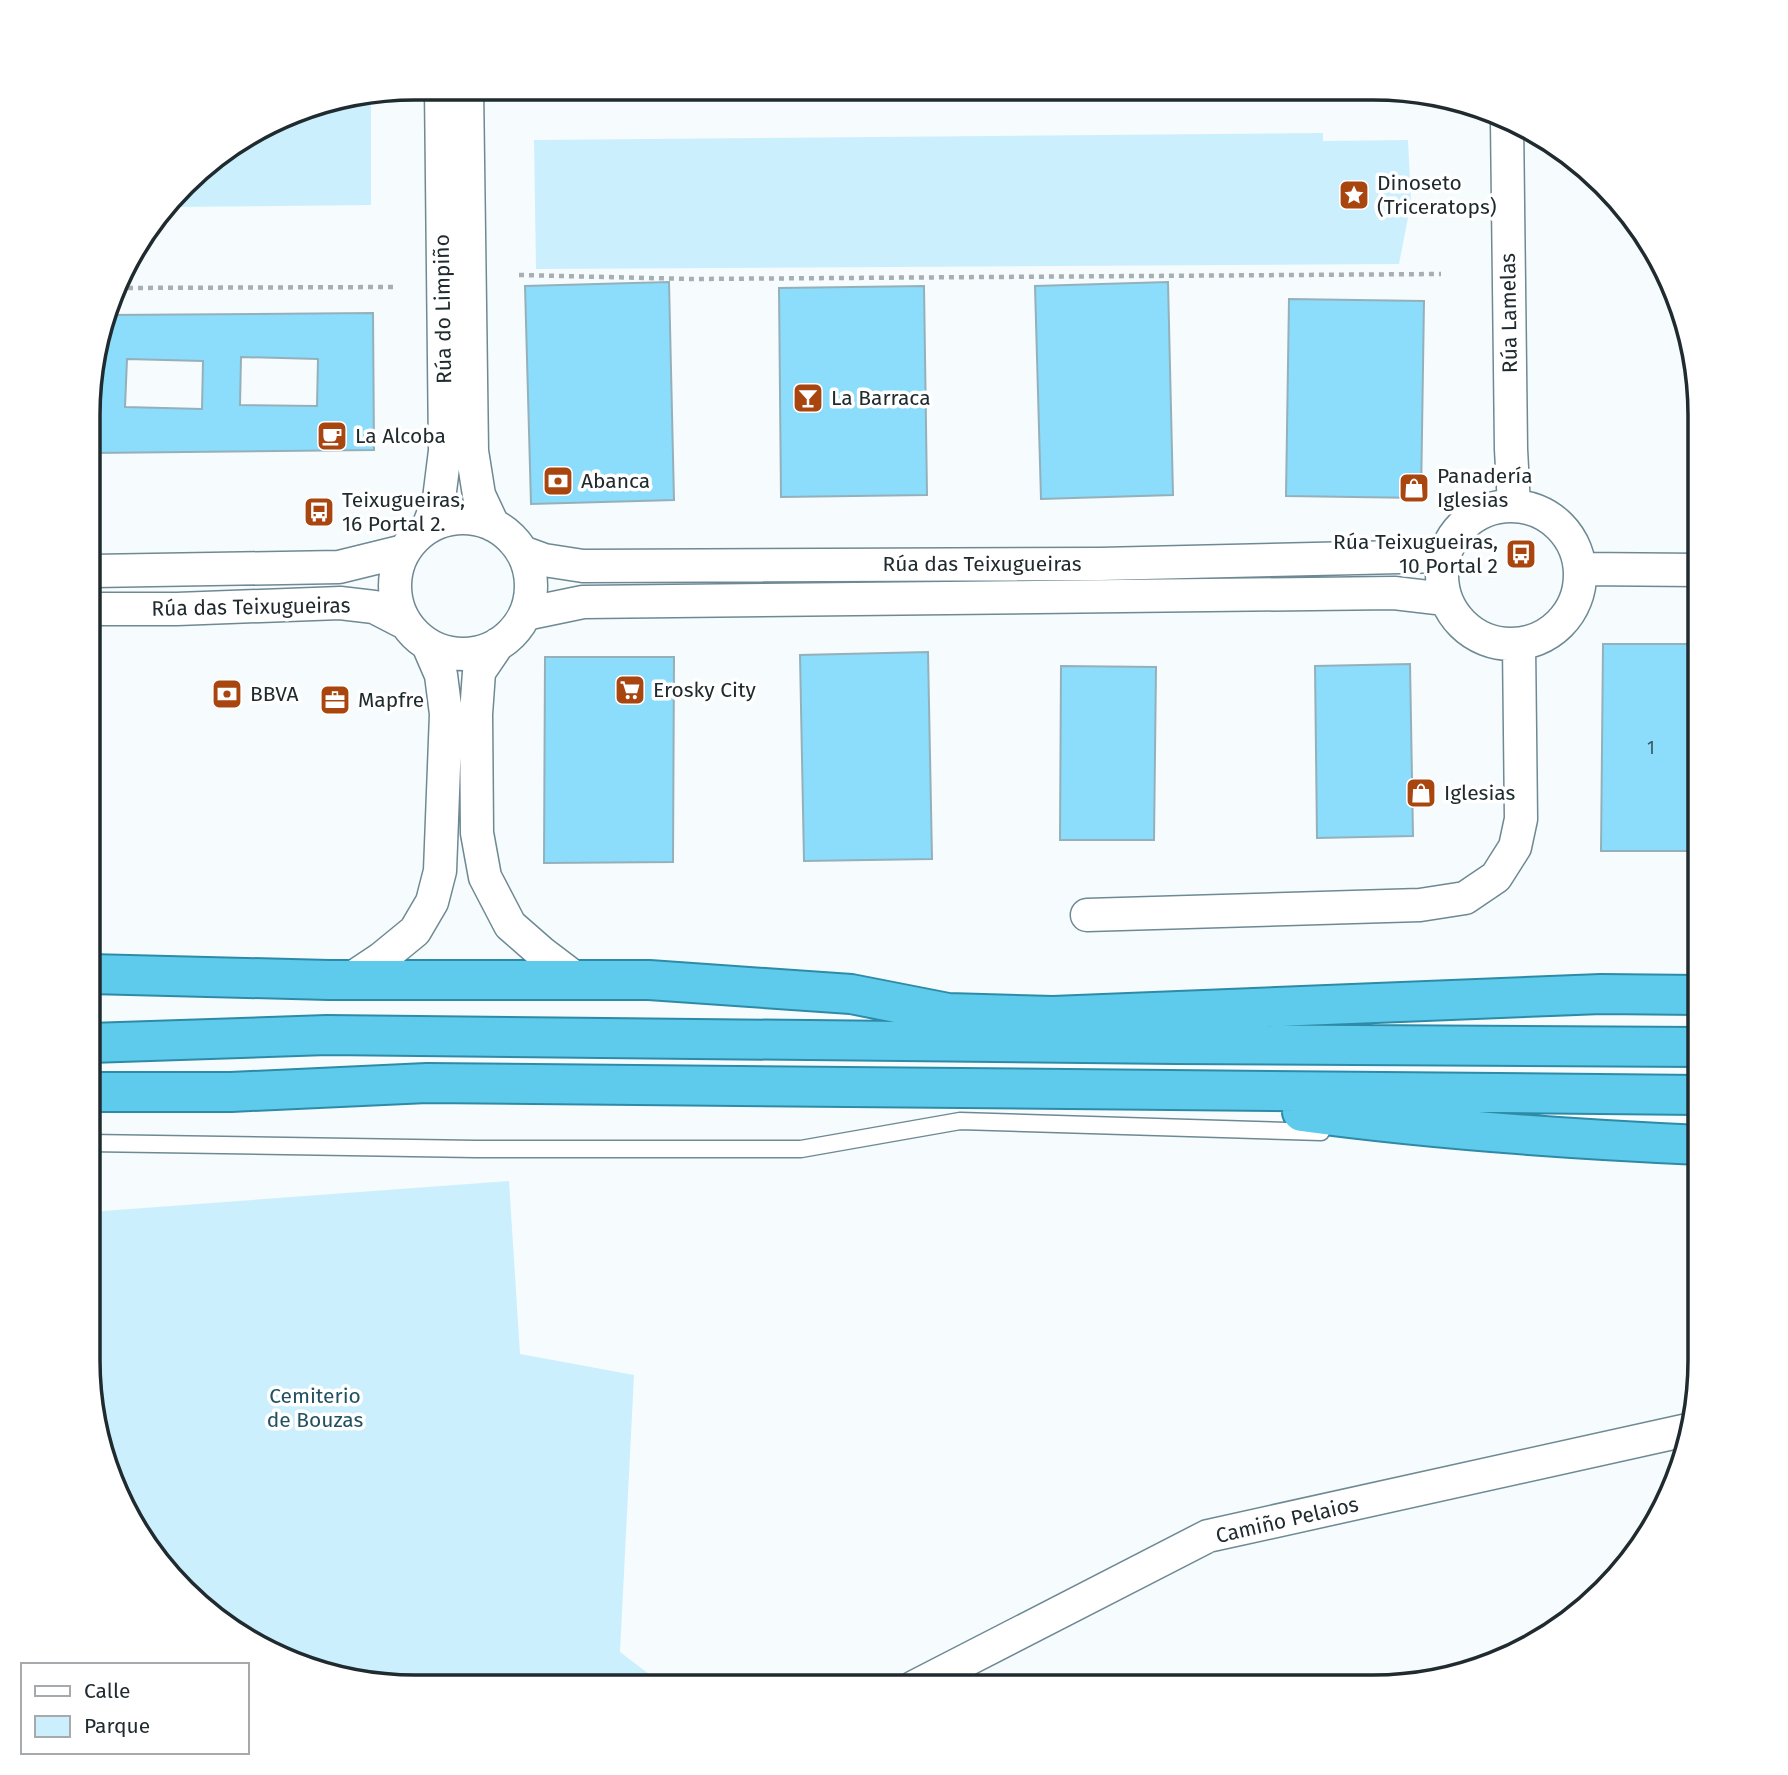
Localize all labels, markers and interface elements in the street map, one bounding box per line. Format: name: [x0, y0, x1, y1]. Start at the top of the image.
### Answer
place label: Dinoseto (Triceratops): [1377, 170, 1497, 220]
place icon: Dinoseto (Triceratops): [1337, 178, 1371, 212]
street label: Rúa do Limpiño: [429, 234, 457, 384]
street label: Rúa Lamelas: [1495, 253, 1523, 373]
bar icon: La Barraca: [791, 381, 825, 415]
place label: La Barraca: [831, 385, 931, 411]
cafe icon: La Alcoba: [315, 419, 349, 453]
place label: La Alcoba: [355, 423, 446, 449]
place label: Panadería Iglesias: [1437, 463, 1533, 513]
bank icon: Abanca: [541, 464, 575, 498]
place label: Abanca: [581, 468, 650, 494]
shop icon: Panadería Iglesias: [1397, 471, 1431, 505]
place label: Teixugueiras, 16 Portal 2.: [342, 487, 465, 537]
bus stop icon: Teixugueiras, 16 Portal 2.: [302, 495, 336, 529]
place label: Rúa Teixugueiras, 10 Portal 2: [1333, 529, 1498, 579]
bus stop icon: Rúa Teixugueiras, 10 Portal 2: [1504, 537, 1538, 571]
street label: Rúa das Teixugueiras: [882, 551, 1082, 577]
street label: Rúa das Teixugueiras: [151, 592, 351, 622]
supermarket icon: Erosky City: [613, 673, 647, 707]
bank icon: BBVA: [210, 677, 244, 711]
place label: Erosky City: [653, 677, 756, 703]
place label: BBVA: [250, 681, 299, 707]
office icon: Mapfre: [318, 683, 352, 717]
place label: Mapfre: [358, 687, 424, 713]
house number: 1: [1647, 737, 1655, 759]
shop icon: Iglesias: [1404, 776, 1438, 810]
place label: Iglesias: [1444, 780, 1516, 806]
park label: Cemiterio de Bouzas: [267, 1383, 364, 1433]
street label: Camiño Pelaios: [1213, 1491, 1361, 1549]
legend: [21, 1663, 248, 1754]
text: Calle: [84, 1678, 130, 1704]
text: Parque: [84, 1713, 150, 1739]

